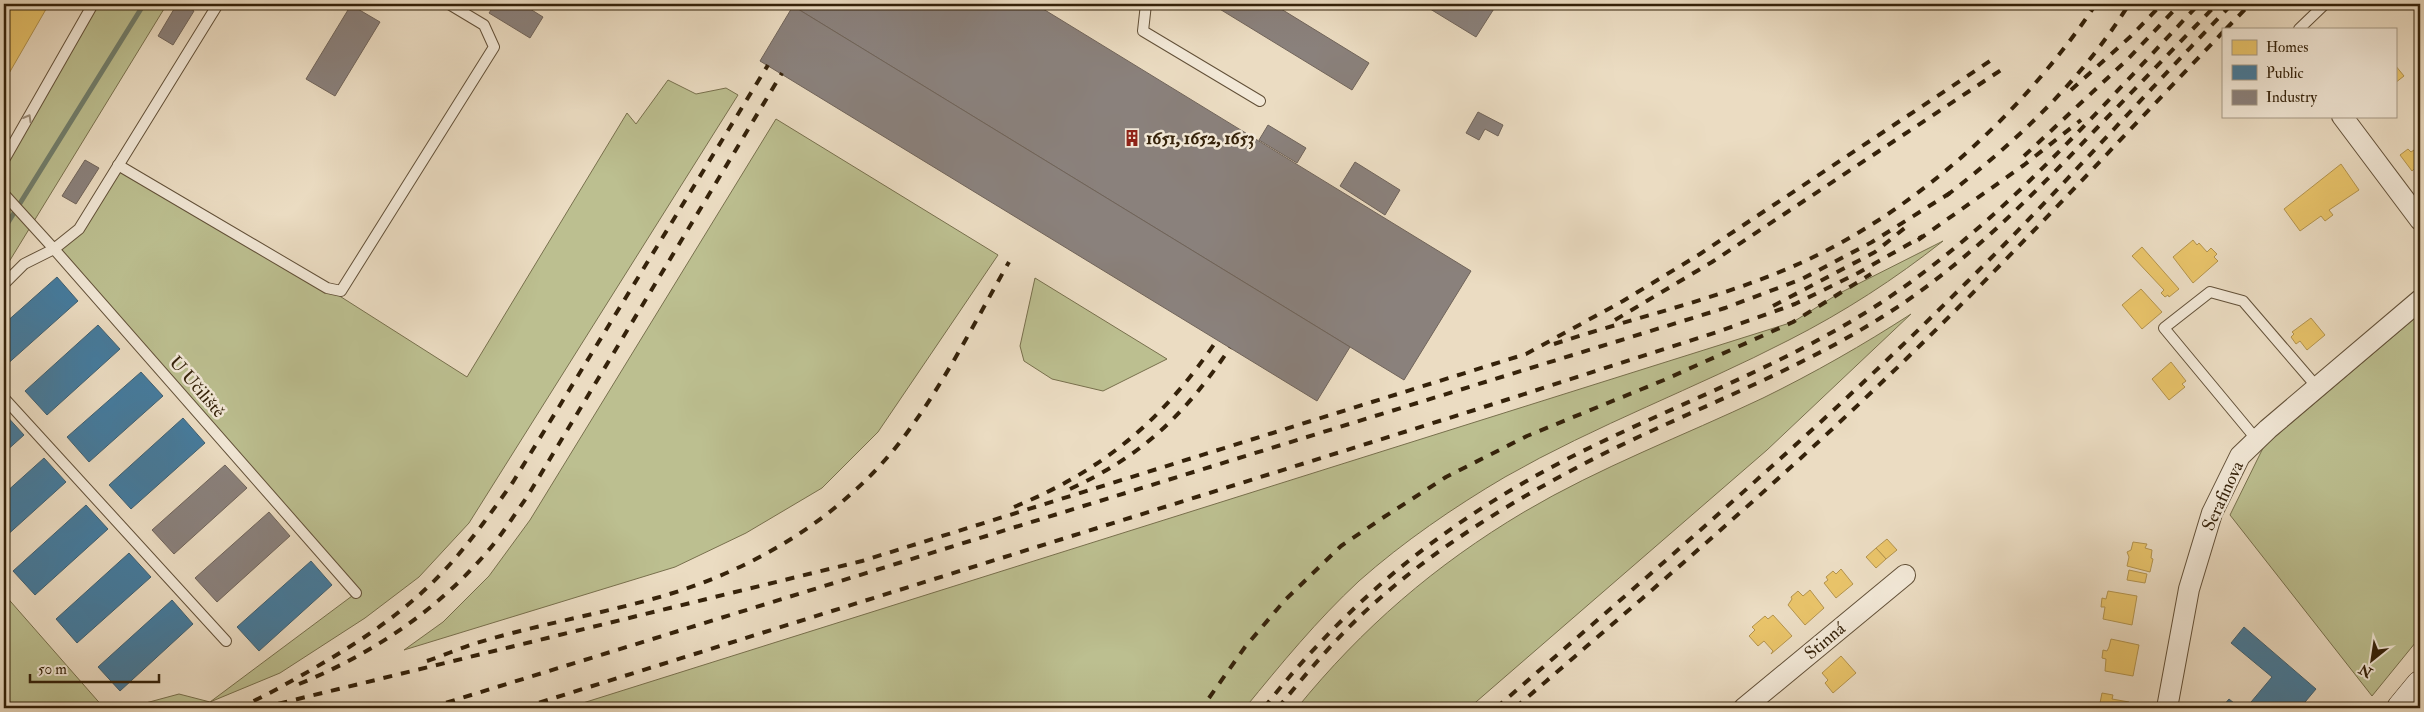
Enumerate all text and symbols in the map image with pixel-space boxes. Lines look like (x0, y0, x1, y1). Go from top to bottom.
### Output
legend (2222, 28, 2396, 118)
text: Homes (2266, 38, 2308, 57)
text: Public (2266, 64, 2304, 83)
text: Industry (2266, 88, 2317, 107)
one-way arrow (22, 114, 32, 123)
place label: 1651, 1652, 1653 (1146, 127, 1255, 150)
building icon: 1651, 1652, 1653 (1122, 128, 1142, 148)
street label: U Učiliště (164, 351, 230, 423)
street label: Serafinova (2197, 457, 2249, 535)
street label: Stinná (1800, 617, 1851, 665)
north arrow (2346, 634, 2396, 684)
scale bar (30, 652, 159, 684)
text: 50 m (38, 660, 67, 679)
text: N (2356, 660, 2376, 682)

